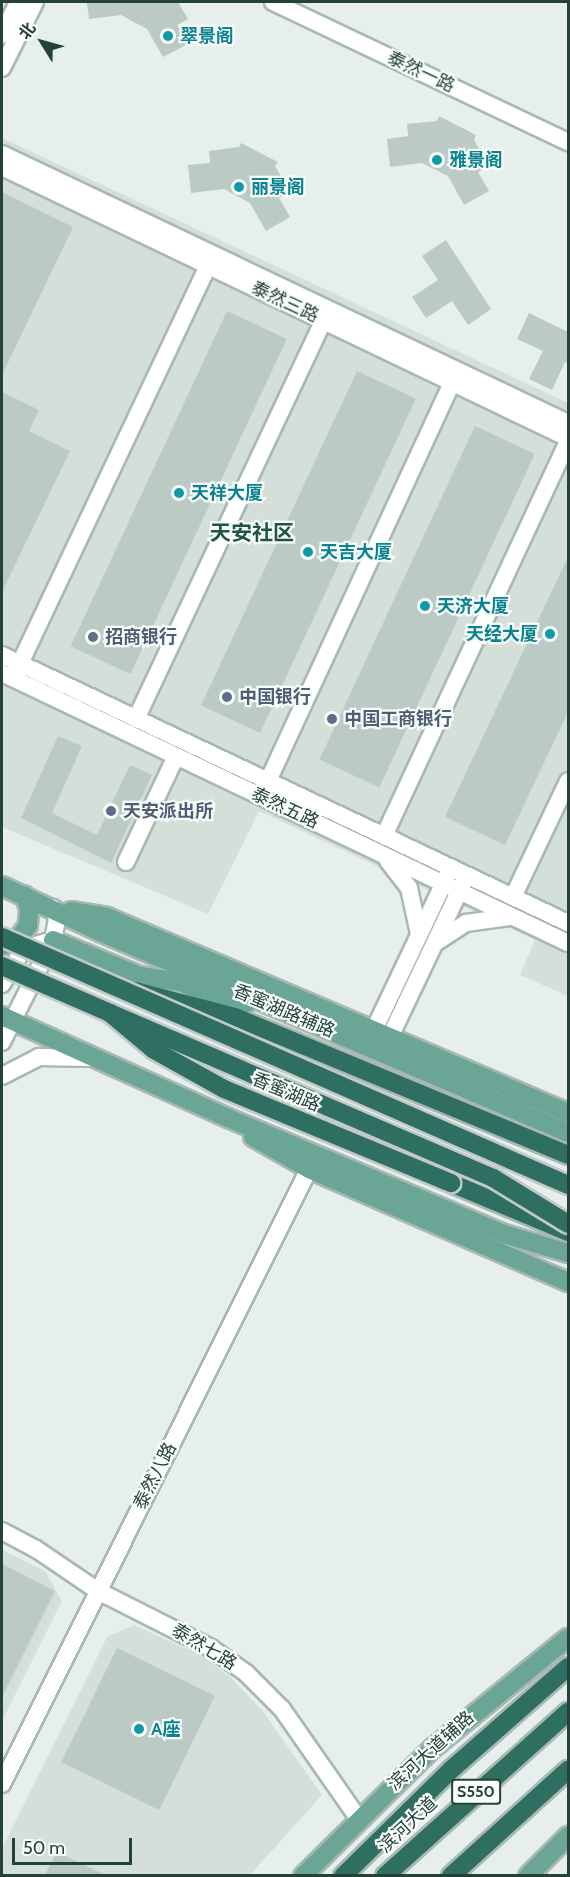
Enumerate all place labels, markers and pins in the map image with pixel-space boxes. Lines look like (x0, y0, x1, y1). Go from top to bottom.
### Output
place label: 翠景阁 (180, 25, 234, 47)
marker: 翠景阁 (161, 29, 175, 43)
place label: 雅景阁 (449, 149, 503, 171)
marker: 雅景阁 (430, 153, 444, 167)
place label: 丽景阁 (251, 176, 305, 198)
marker: 丽景阁 (232, 180, 246, 194)
place label: 天祥大厦 (191, 482, 263, 504)
marker: 天祥大厦 (172, 486, 186, 500)
place label: 天吉大厦 (320, 541, 392, 563)
marker: 天吉大厦 (301, 545, 315, 559)
place label: 天济大厦 (437, 595, 509, 617)
marker: 天济大厦 (418, 599, 432, 613)
place label: 天经大厦 (466, 623, 538, 645)
place label: 招商银行 (105, 626, 177, 648)
marker: 天经大厦 (543, 627, 557, 641)
marker: 招商银行 (86, 630, 100, 644)
place label: 中国银行 (239, 686, 311, 708)
marker: 中国银行 (220, 690, 234, 704)
place label: 中国工商银行 (344, 708, 452, 730)
marker: 中国工商银行 (325, 712, 339, 726)
place label: 天安派出所 (123, 800, 213, 822)
marker: 天安派出所 (104, 804, 118, 818)
place label: A座 (151, 1718, 180, 1740)
marker: A座 (132, 1722, 146, 1736)

